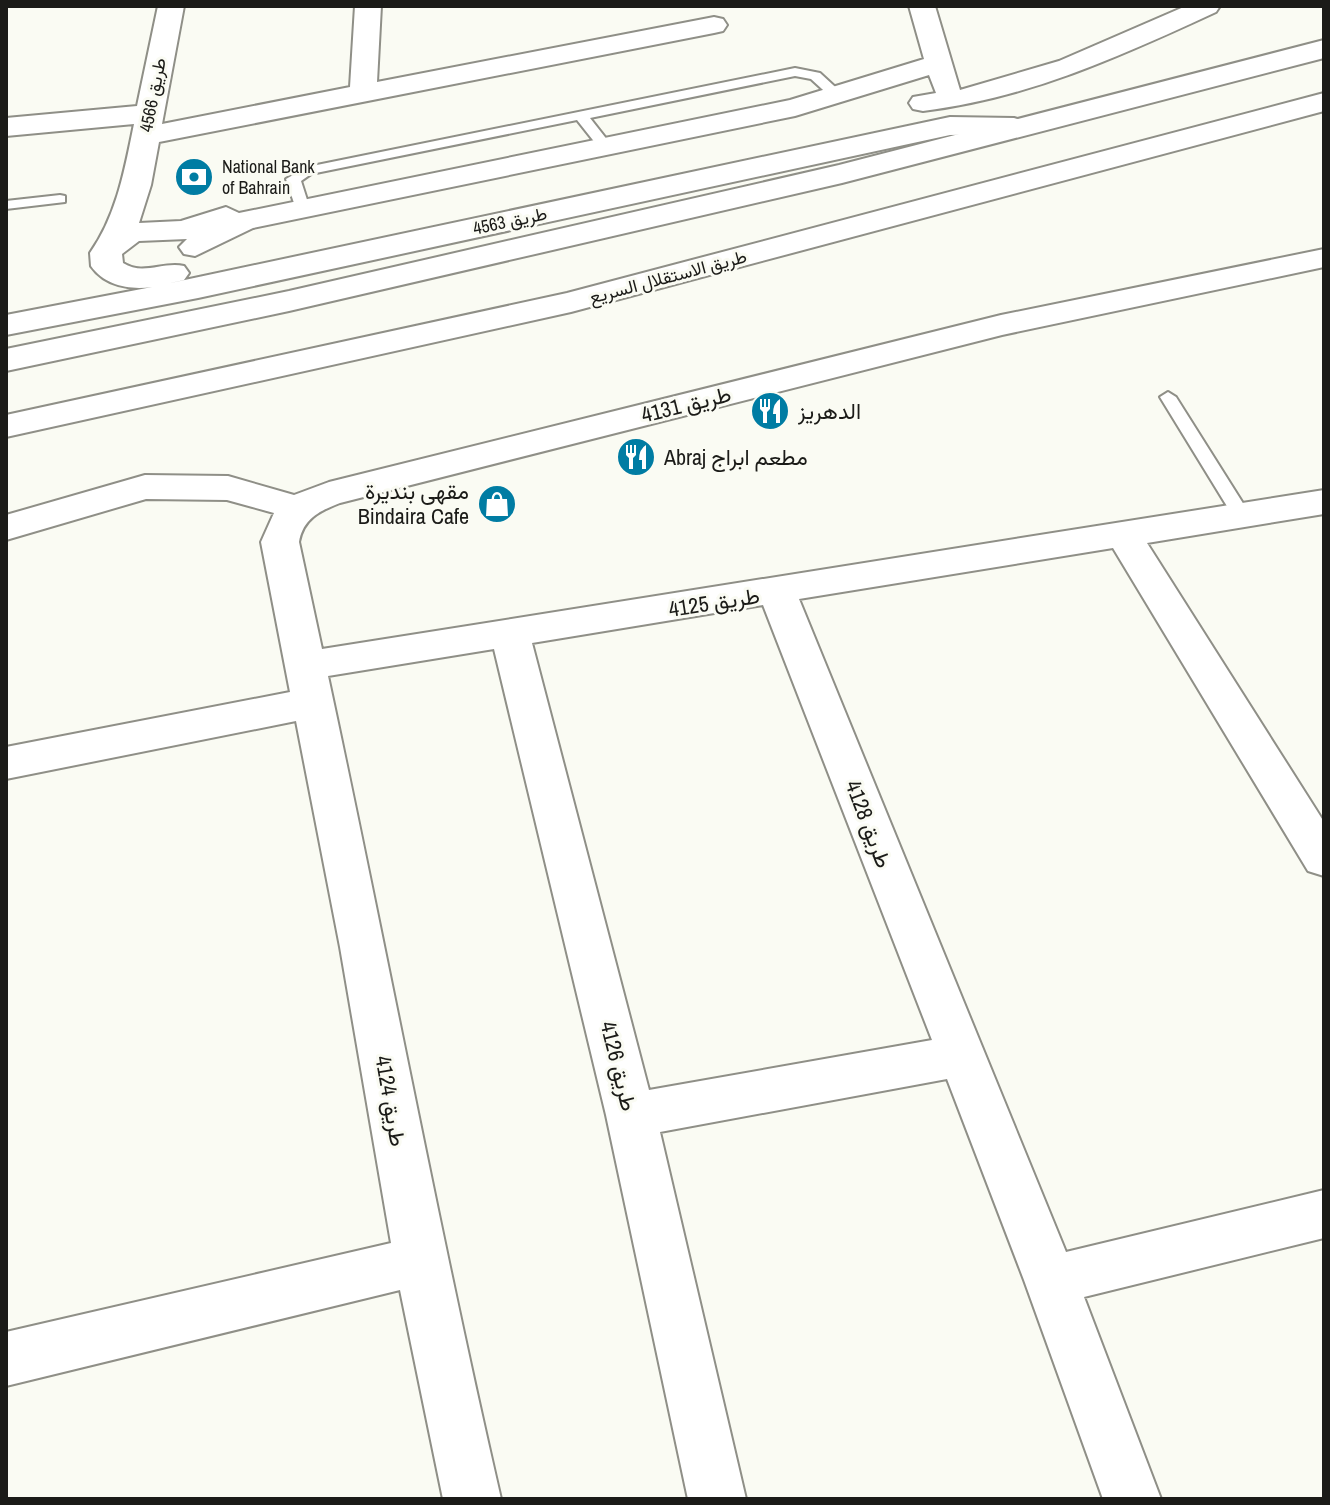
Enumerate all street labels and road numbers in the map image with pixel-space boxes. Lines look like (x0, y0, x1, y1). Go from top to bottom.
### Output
street label: طريق 4566 (133, 56, 172, 134)
street label: طريق 4563 (471, 200, 549, 241)
street label: طريق الاستقلال السريع (586, 243, 749, 310)
street label: طريق 4131 (638, 378, 734, 430)
street label: طريق 4125 (666, 580, 762, 624)
street label: طريق 4128 (839, 776, 899, 872)
street label: طريق 4126 (593, 1018, 645, 1114)
street label: طريق 4124 (368, 1053, 414, 1149)

